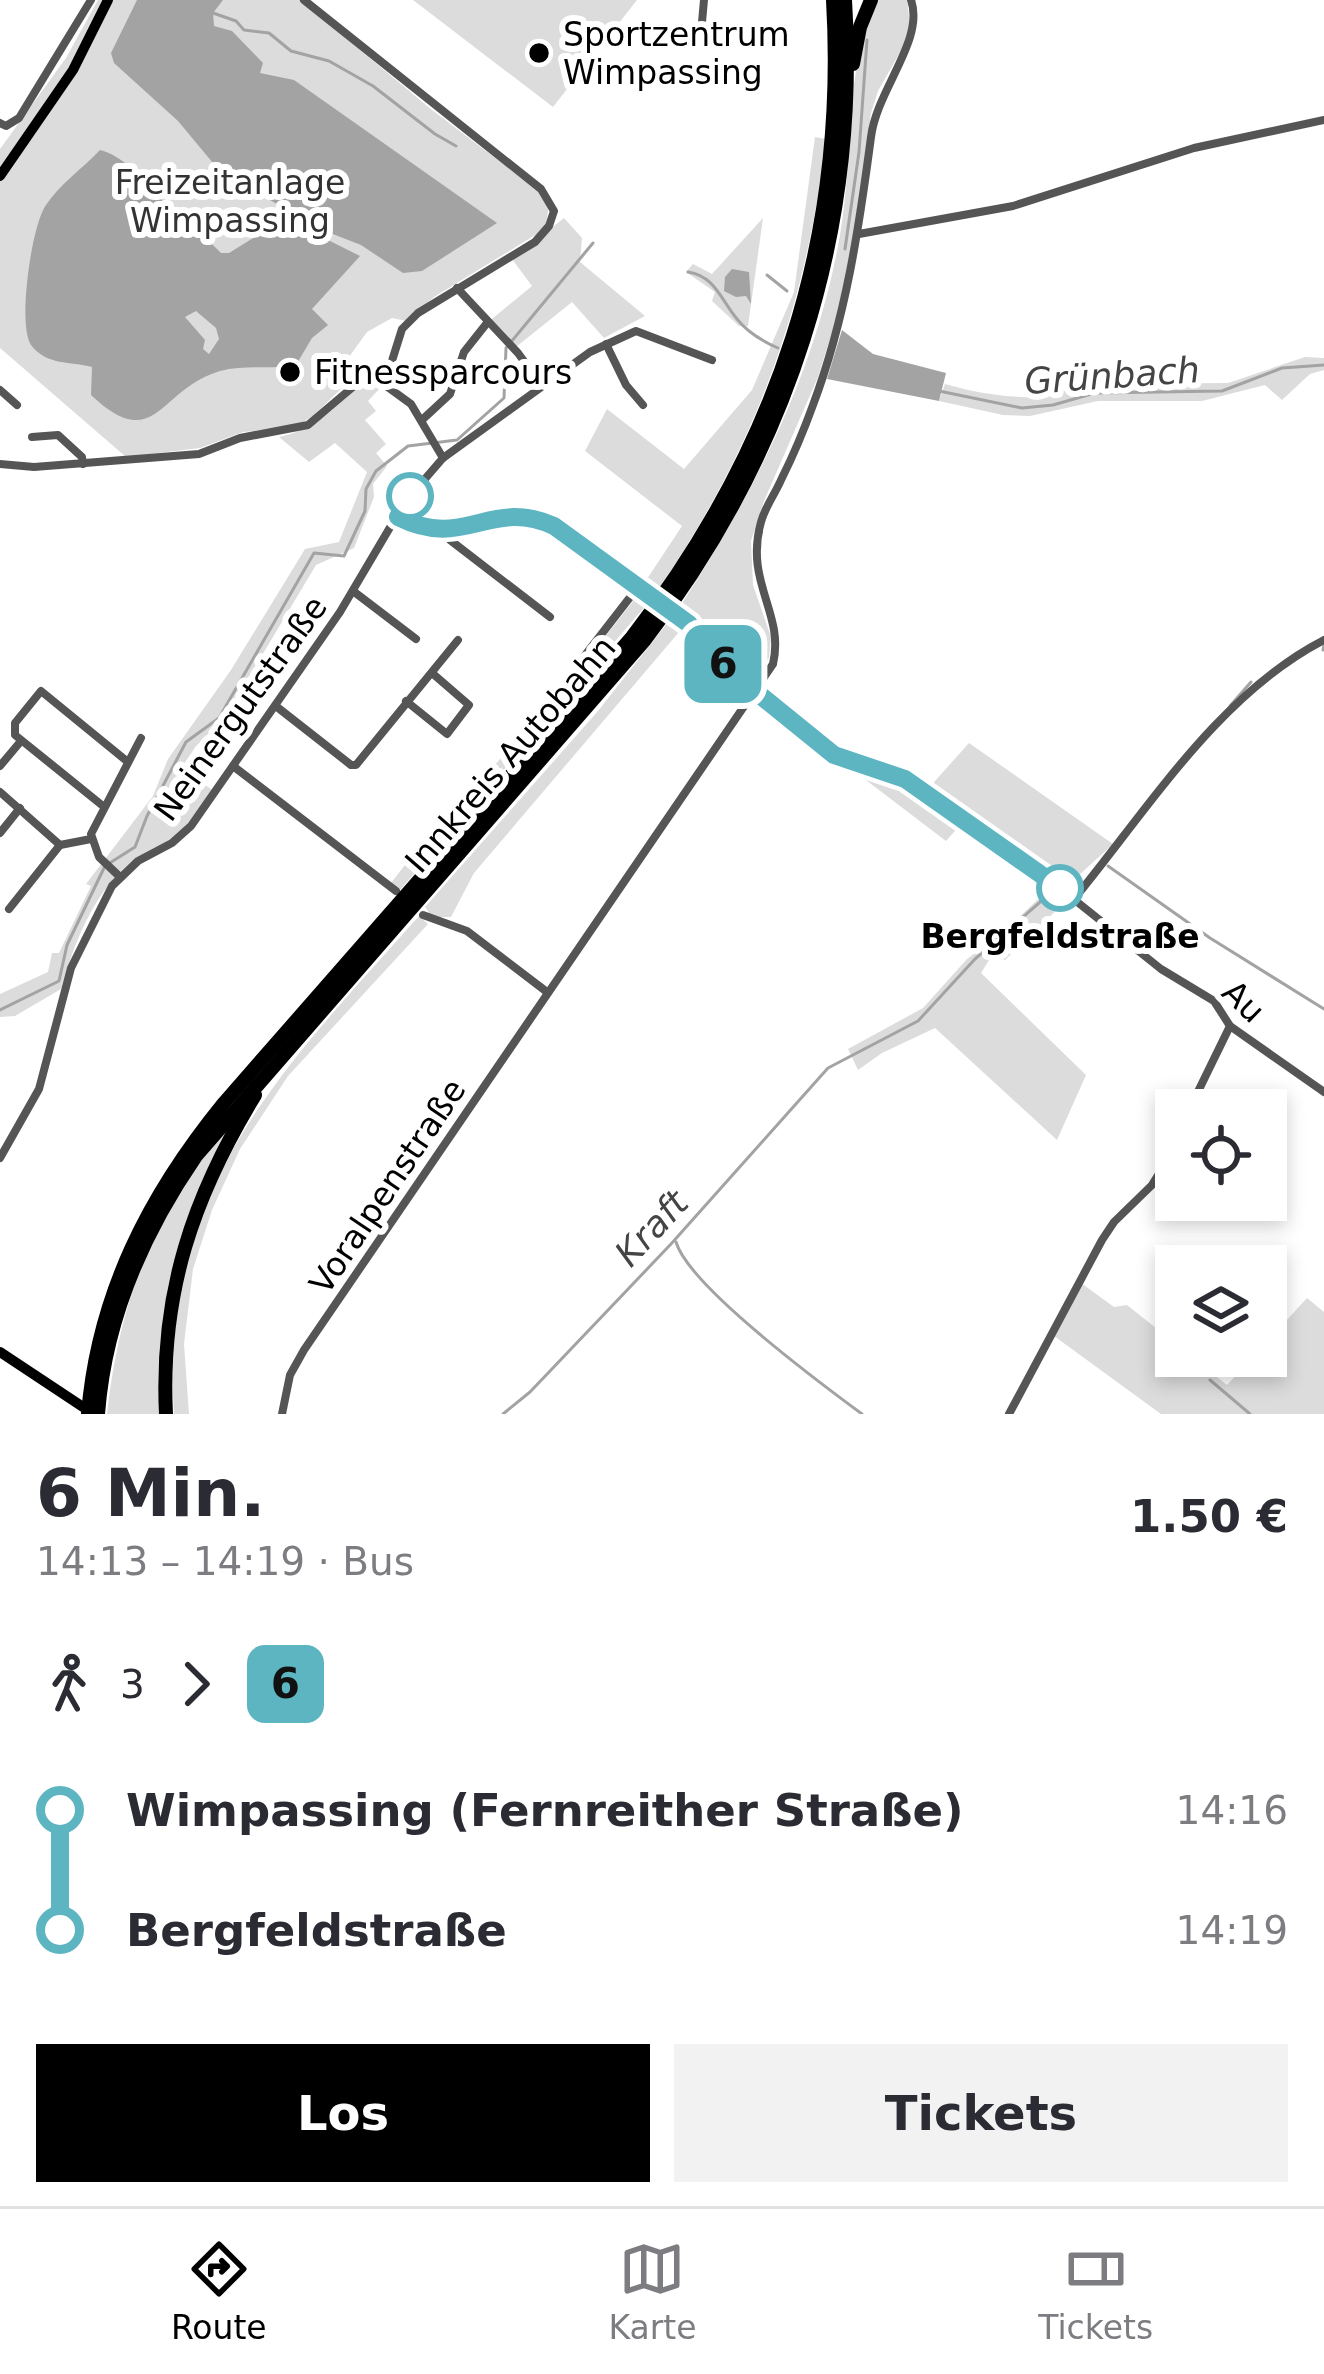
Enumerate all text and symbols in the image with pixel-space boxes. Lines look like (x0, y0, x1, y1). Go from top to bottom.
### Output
place label: Sportzentrum Wimpassing (563, 15, 790, 92)
marker: Sportzentrum Wimpassing (526, 40, 552, 66)
park label: Freizeitanlage Wimpassing (115, 163, 345, 240)
water label: Grünbach (1023, 349, 1201, 402)
place label: Fitnessparcours (314, 353, 572, 392)
marker: Fitnessparcours (277, 359, 303, 385)
unlabelled marker (388, 474, 432, 518)
street label: Neinergutstraße (146, 588, 335, 828)
line badge: 6 (684, 625, 762, 703)
street label: Innkreis Autobahn (397, 628, 624, 880)
text: 6 (708, 639, 738, 688)
marker: Bergfeldstraße (1038, 866, 1082, 910)
place label: Bergfeldstraße (920, 917, 1200, 956)
street label: Au (1214, 972, 1273, 1030)
street label: Voralpenstraße (301, 1072, 474, 1301)
map controls (1155, 1089, 1287, 1377)
button: locate (1155, 1089, 1287, 1221)
water label: Kraft (607, 1181, 697, 1274)
button: layers (1155, 1245, 1287, 1377)
text: 6 Min. (36, 1455, 265, 1532)
text: 1.50 € (1130, 1490, 1288, 1543)
text: 14:13 – 14:19 · Bus (36, 1539, 414, 1584)
icon: walk (36, 1651, 102, 1717)
icon: forward (163, 1651, 229, 1717)
text: 6 (271, 1659, 300, 1708)
text: 3 (120, 1662, 145, 1707)
text: Wimpassing (Fernreither Straße) (126, 1784, 964, 1837)
text: 14:16 (1176, 1788, 1288, 1833)
text: Bergfeldstraße (126, 1904, 507, 1957)
text: 14:19 (1176, 1908, 1288, 1953)
button: Los (36, 2044, 650, 2182)
button: Tickets (674, 2044, 1288, 2182)
tab: Route (171, 2236, 267, 2347)
tab: Karte (608, 2236, 697, 2347)
tab: Tickets (1038, 2236, 1153, 2347)

